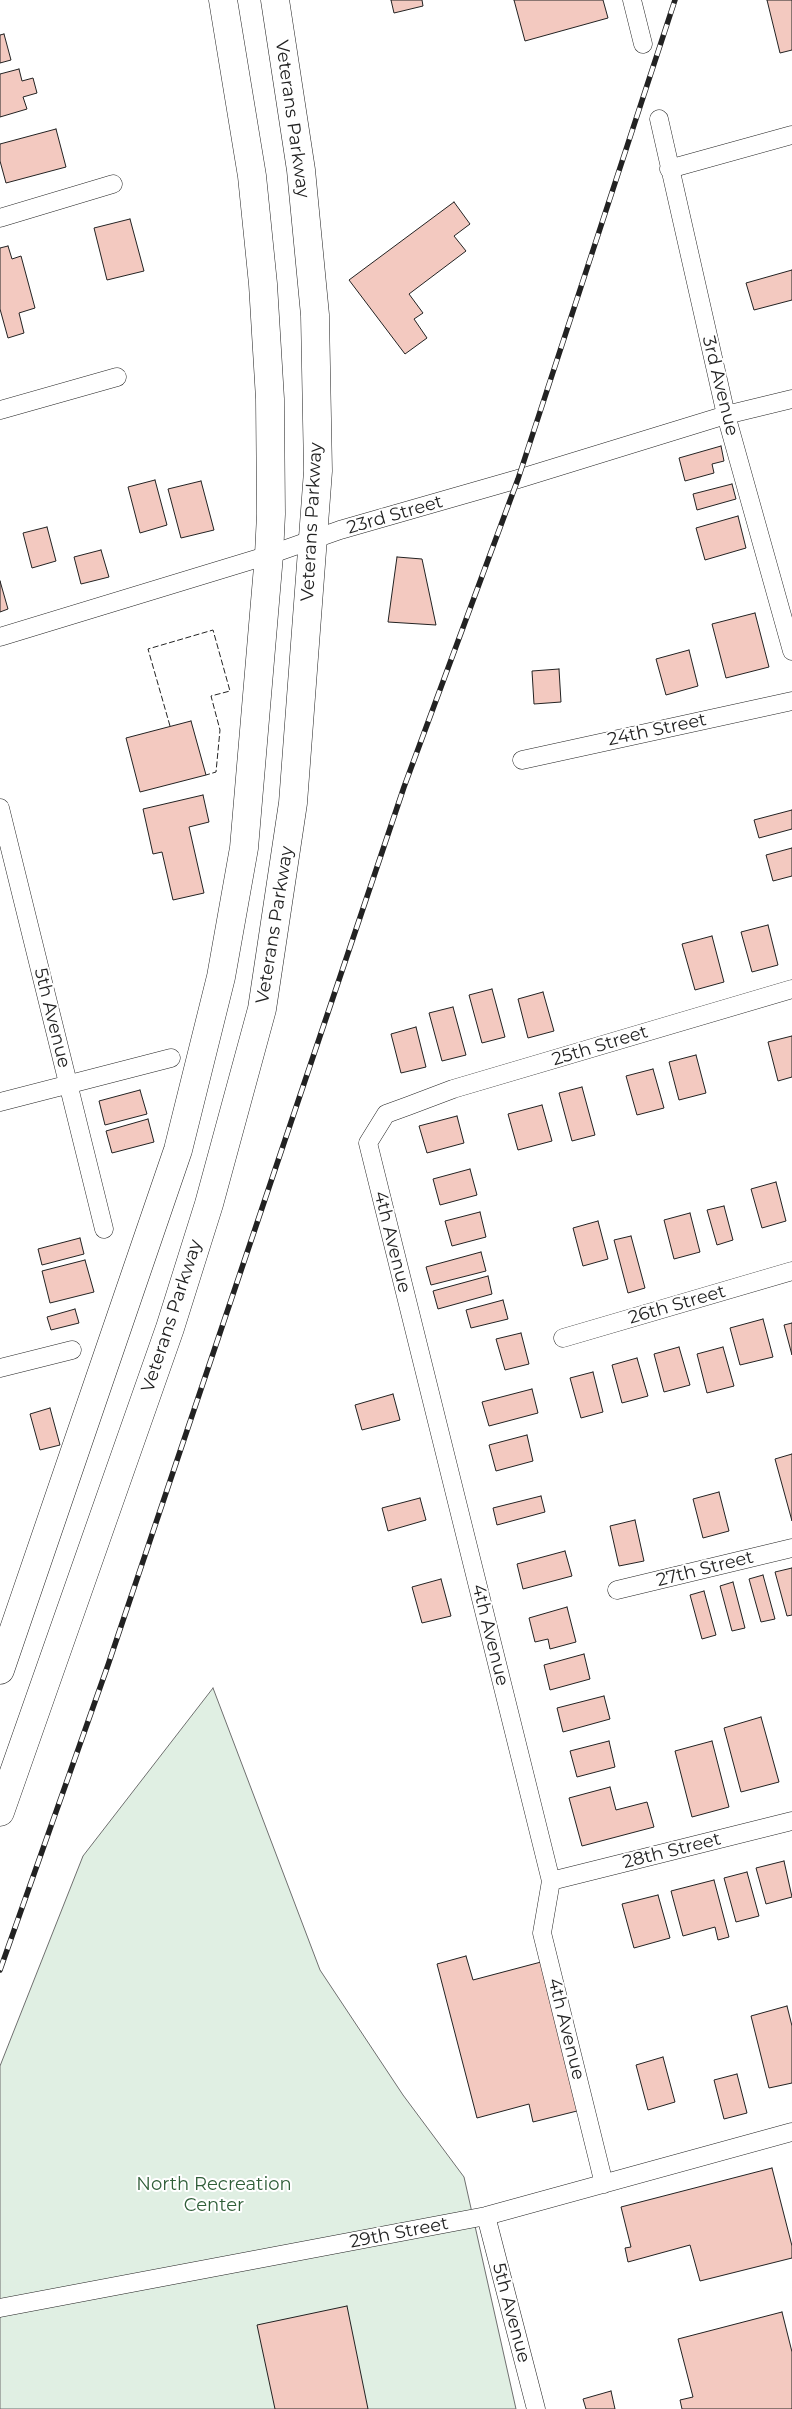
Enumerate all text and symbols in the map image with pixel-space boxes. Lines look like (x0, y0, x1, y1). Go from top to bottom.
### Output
street label: Veterans Parkway (270, 39, 314, 199)
street label: 3rd Avenue (697, 334, 743, 438)
street label: Veterans Parkway (297, 442, 327, 602)
street label: 23rd Street (345, 491, 445, 539)
street label: 24th Street (606, 709, 708, 751)
street label: Veterans Parkway (252, 845, 298, 1005)
street label: 5th Avenue (29, 966, 75, 1070)
street label: 25th Street (549, 1021, 651, 1071)
street label: 4th Avenue (369, 1189, 415, 1295)
street label: Veterans Parkway (137, 1237, 207, 1395)
street label: 26th Street (626, 1281, 728, 1329)
street label: 27th Street (654, 1547, 756, 1591)
street label: 4th Avenue (467, 1582, 513, 1688)
street label: 28th Street (621, 1828, 723, 1874)
street label: 4th Avenue (543, 1976, 589, 2082)
park label: North Recreation Center (136, 2174, 292, 2216)
street label: 29th Street (348, 2213, 450, 2253)
street label: 5th Avenue (487, 2261, 535, 2365)

